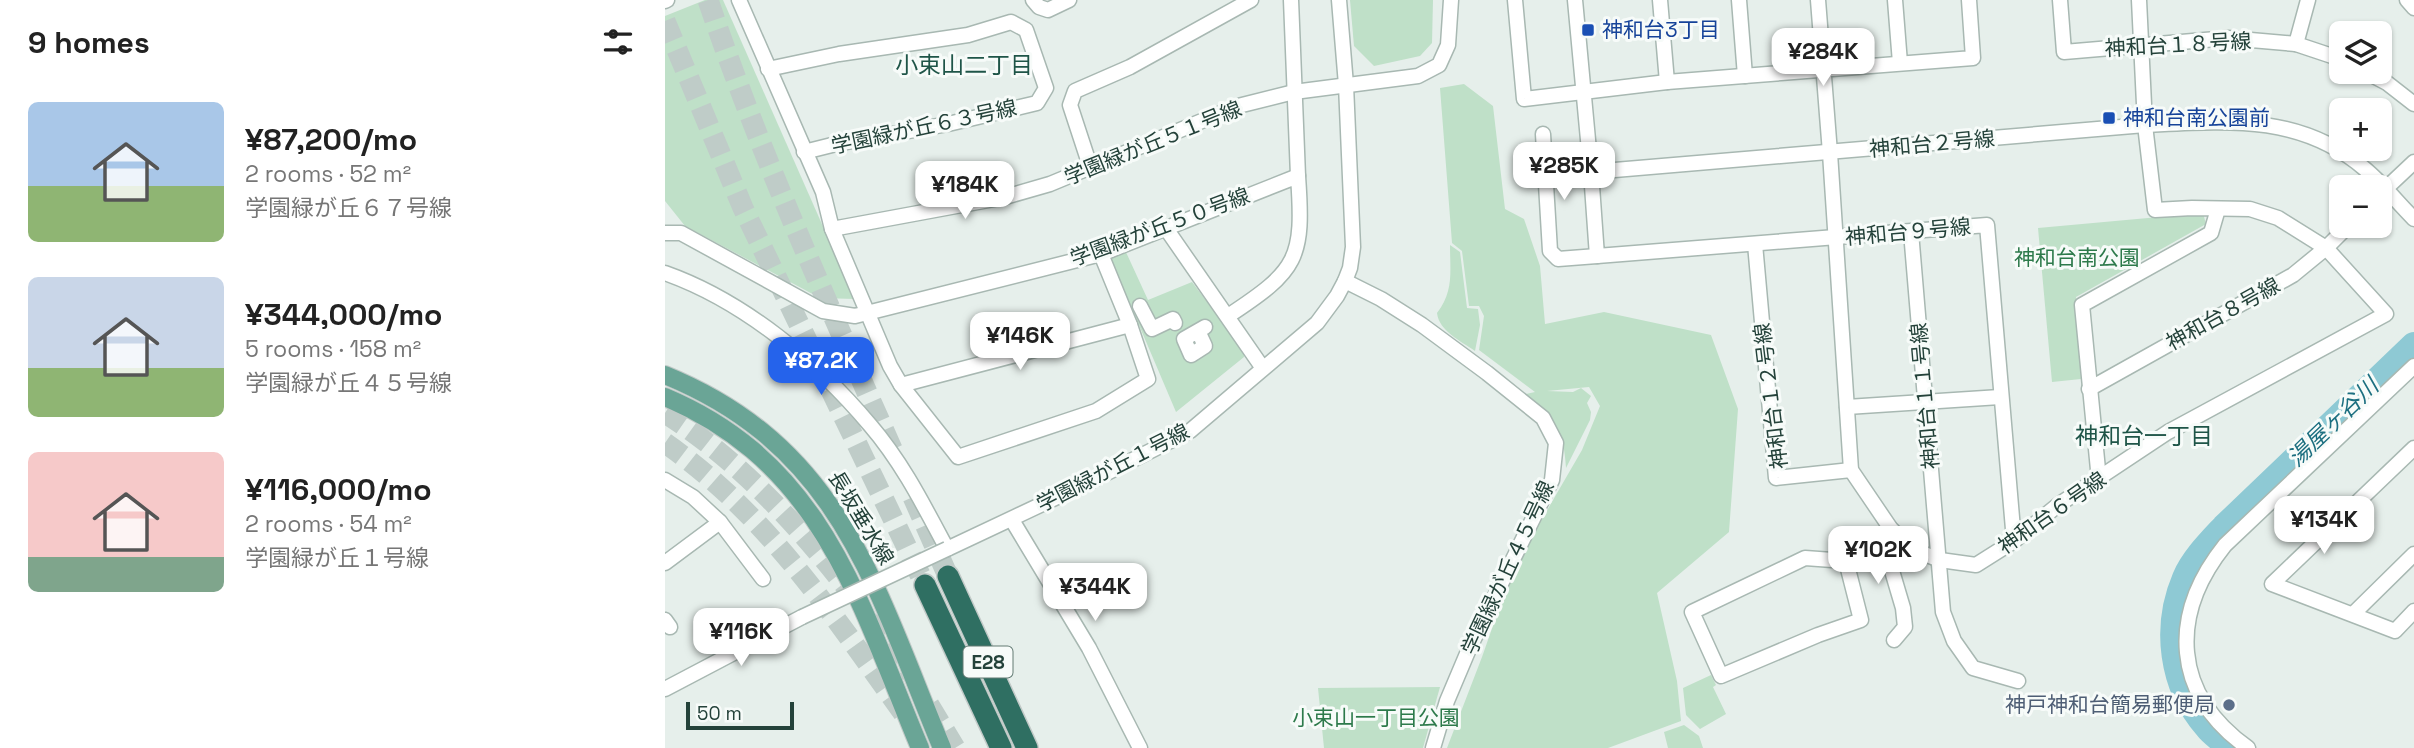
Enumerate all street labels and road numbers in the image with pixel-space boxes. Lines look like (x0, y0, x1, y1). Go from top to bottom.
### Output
street label: 神和台１８号線 (2104, 27, 2252, 62)
street label: 学園緑が丘６３号線 (829, 94, 1019, 159)
street label: 学園緑が丘５１号線 (1060, 95, 1245, 190)
street label: 神和台２号線 (1868, 125, 1996, 162)
street label: 学園緑が丘５０号線 (1066, 182, 1253, 272)
street label: 神和台９号線 (1844, 213, 1972, 250)
street label: 神和台８号線 (2161, 271, 2284, 356)
street label: 神和台１２号線 (1748, 321, 1793, 471)
street label: 神和台１１号線 (1905, 322, 1944, 470)
street label: 学園緑が丘１号線 (1032, 417, 1194, 518)
street label: 神和台６号線 (1992, 465, 2111, 560)
street label: 長坂垂水線 (823, 466, 900, 570)
street label: 学園緑が丘４５号線 (1455, 476, 1560, 659)
road number: E28 (963, 646, 1013, 678)

